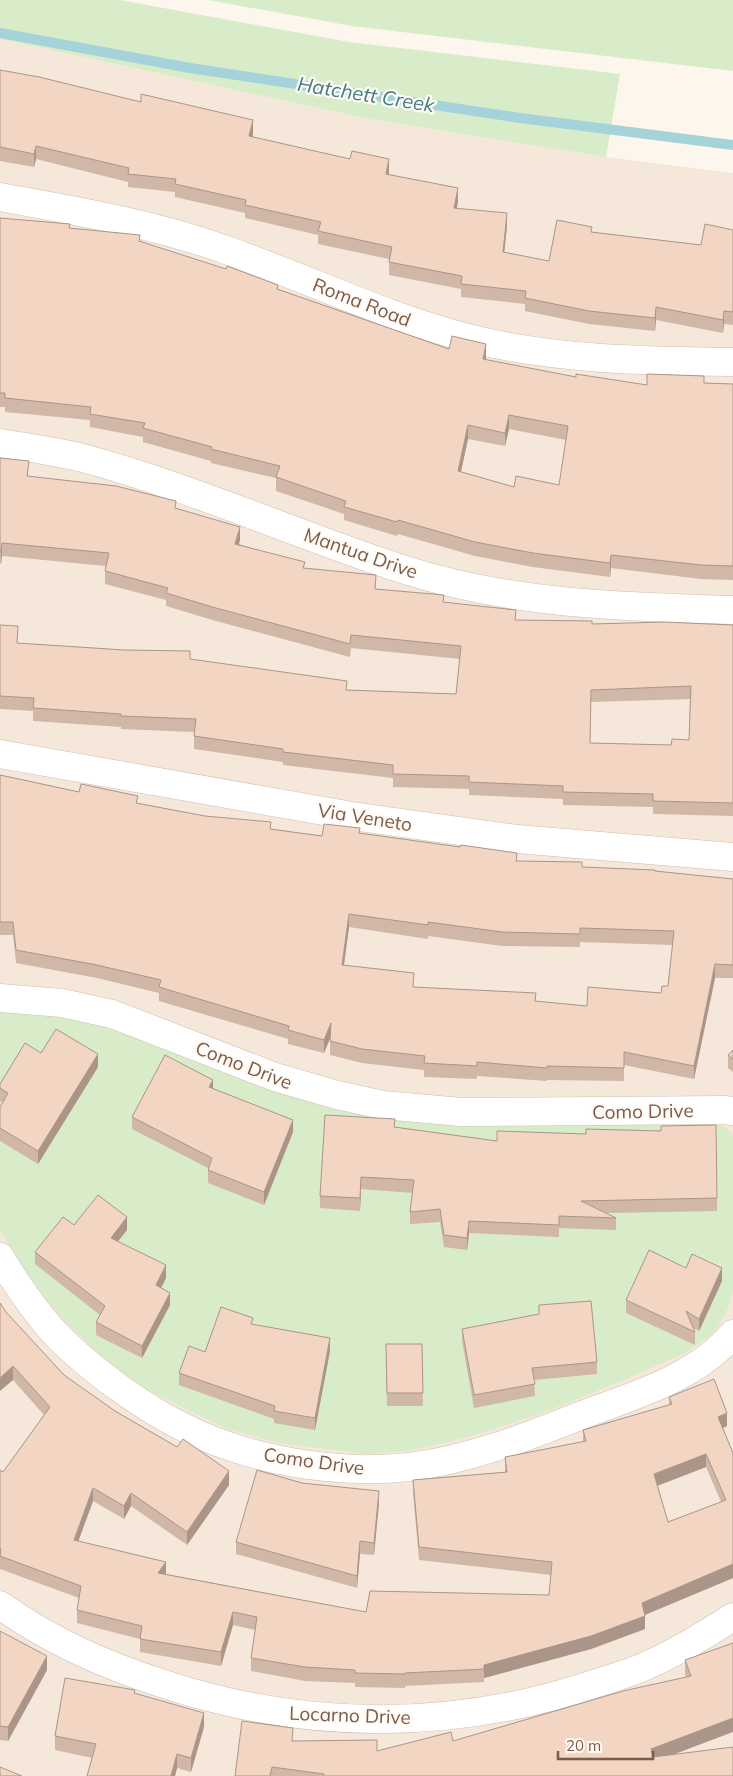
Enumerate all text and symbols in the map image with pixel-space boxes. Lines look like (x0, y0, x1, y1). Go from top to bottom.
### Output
water label: Hatchett Creek (296, 71, 437, 117)
street label: Roma Road (309, 272, 415, 332)
street label: Mantua Drive (301, 522, 421, 584)
street label: Via Veneto (316, 798, 414, 836)
street label: Como Drive (192, 1036, 296, 1094)
street label: Como Drive (592, 1098, 694, 1124)
street label: Como Drive (262, 1442, 366, 1480)
street label: Locarno Drive (289, 1701, 411, 1729)
scale bar (558, 1728, 653, 1760)
text: 20 m (566, 1736, 601, 1755)

